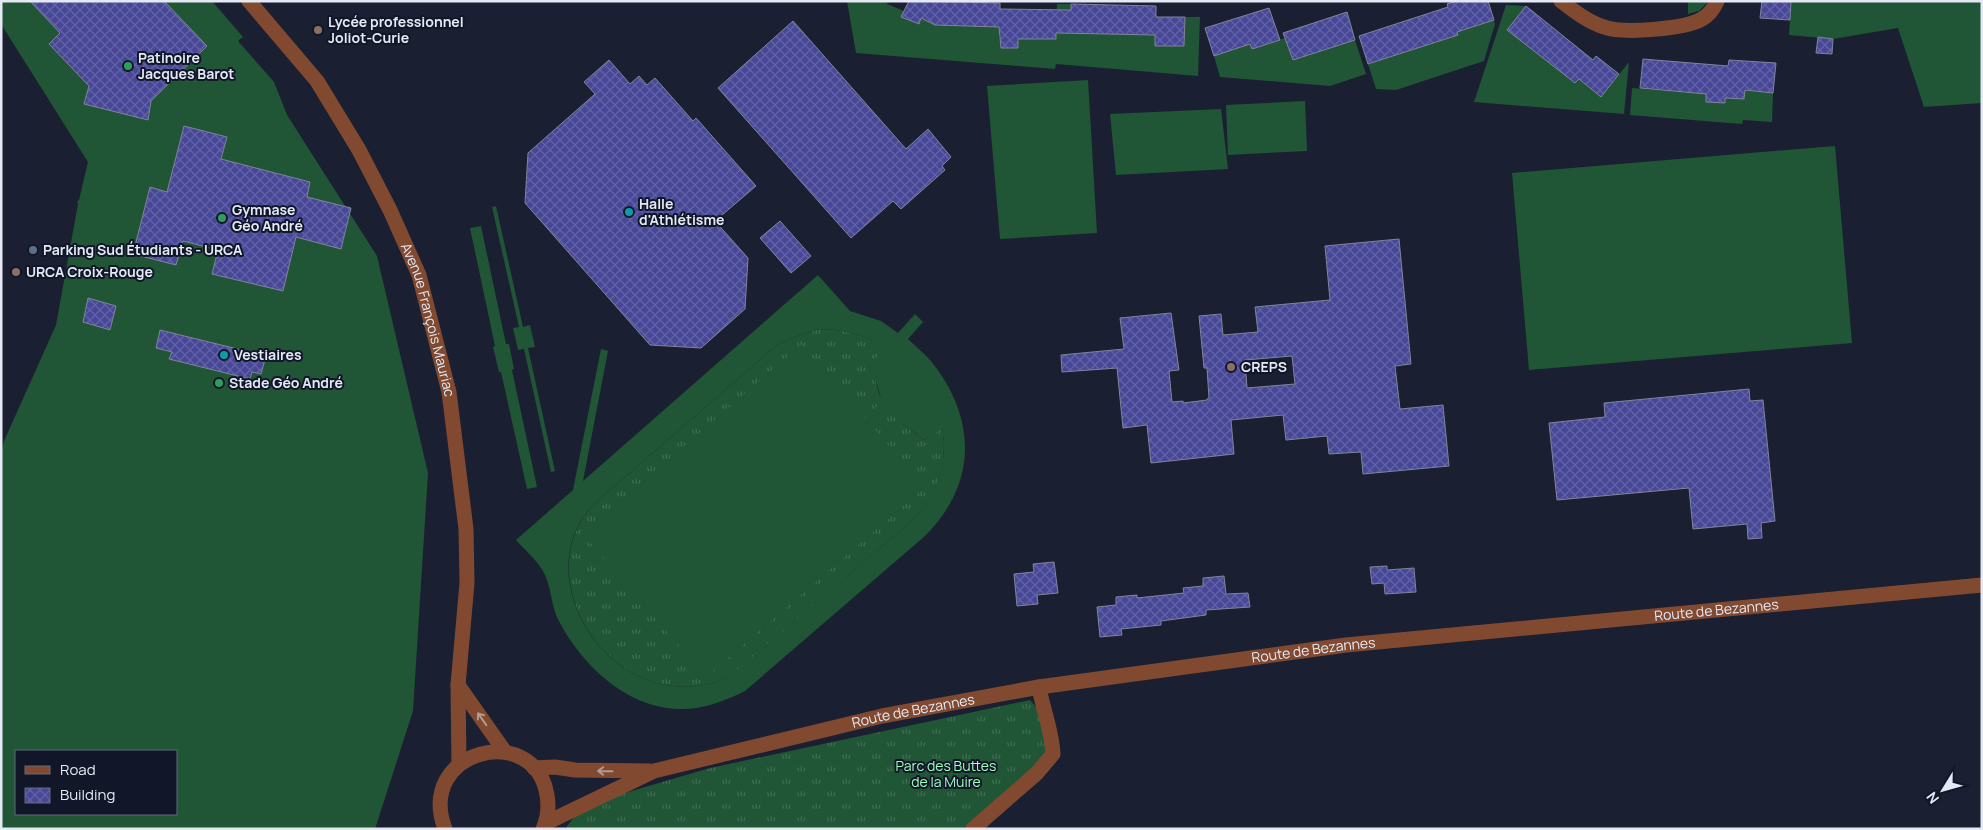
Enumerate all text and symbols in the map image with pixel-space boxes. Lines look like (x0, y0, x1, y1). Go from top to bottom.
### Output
place label: Lycée professionnel Joliot-Curie (328, 12, 464, 47)
marker: Lycée professionnel Joliot-Curie (312, 24, 324, 36)
place label: Patinoire Jacques Barot (138, 48, 234, 83)
marker: Patinoire Jacques Barot (122, 60, 134, 72)
place label: Halle d'Athlétisme (639, 194, 724, 229)
place label: Gymnase Géo André (232, 200, 303, 235)
marker: Halle d'Athlétisme (623, 206, 635, 218)
marker: Gymnase Géo André (216, 212, 228, 224)
place label: Parking Sud Étudiants - URCA (43, 240, 243, 259)
street label: Avenue François Mauriac (397, 240, 460, 398)
marker: Parking Sud Étudiants - URCA (27, 244, 39, 256)
place label: URCA Croix-Rouge (26, 262, 153, 281)
marker: URCA Croix-Rouge (10, 266, 22, 278)
place label: Vestiaires (234, 345, 302, 364)
marker: Vestiaires (218, 349, 230, 361)
place label: CREPS (1241, 357, 1287, 376)
marker: CREPS (1225, 361, 1237, 373)
place label: Stade Géo André (229, 373, 343, 392)
marker: Stade Géo André (213, 377, 225, 389)
street label: Route de Bezannes (1653, 594, 1779, 625)
street label: Route de Bezannes (1250, 632, 1376, 667)
street label: Route de Bezannes (850, 689, 976, 732)
one-way arrow (477, 712, 487, 726)
legend (15, 750, 178, 815)
park label: Parc des Buttes de la Muire (896, 756, 996, 791)
text: Road (60, 759, 96, 780)
north arrow (1918, 765, 1968, 815)
one-way arrow (598, 766, 614, 775)
text: Building (60, 784, 115, 805)
text: N (1922, 788, 1943, 808)

